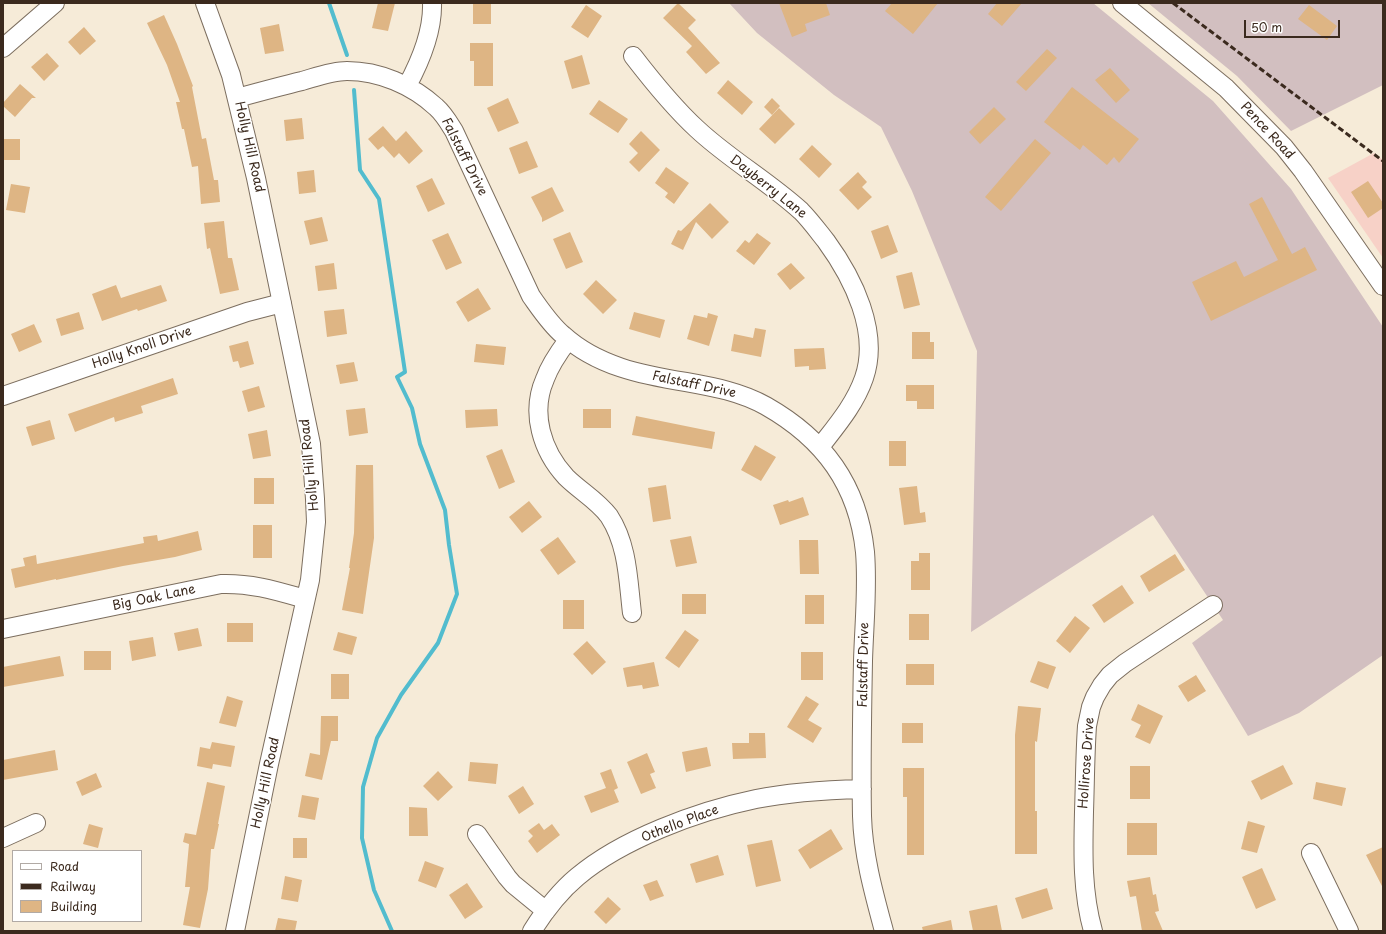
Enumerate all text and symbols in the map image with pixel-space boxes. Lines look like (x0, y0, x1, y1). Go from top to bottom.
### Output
scale bar (1246, 12, 1342, 38)
text: 50 m (1251, 18, 1282, 36)
street label: Pence Road (1237, 99, 1297, 163)
street label: Holly Hill Road (231, 100, 267, 194)
street label: Falstaff Drive (438, 115, 490, 199)
street label: Dayberry Lane (726, 152, 810, 222)
street label: Holly Knoll Drive (90, 324, 194, 372)
street label: Falstaff Drive (651, 368, 737, 402)
street label: Holly Hill Road (297, 418, 323, 512)
street label: Big Oak Lane (111, 582, 197, 614)
street label: Falstaff Drive (855, 622, 873, 708)
street label: Hollirose Drive (1076, 717, 1098, 809)
street label: Holly Hill Road (249, 736, 283, 830)
street label: Othello Place (639, 802, 721, 846)
legend (12, 850, 142, 922)
text: Road (50, 857, 79, 875)
text: Railway (50, 877, 96, 895)
text: Building (50, 897, 97, 915)

